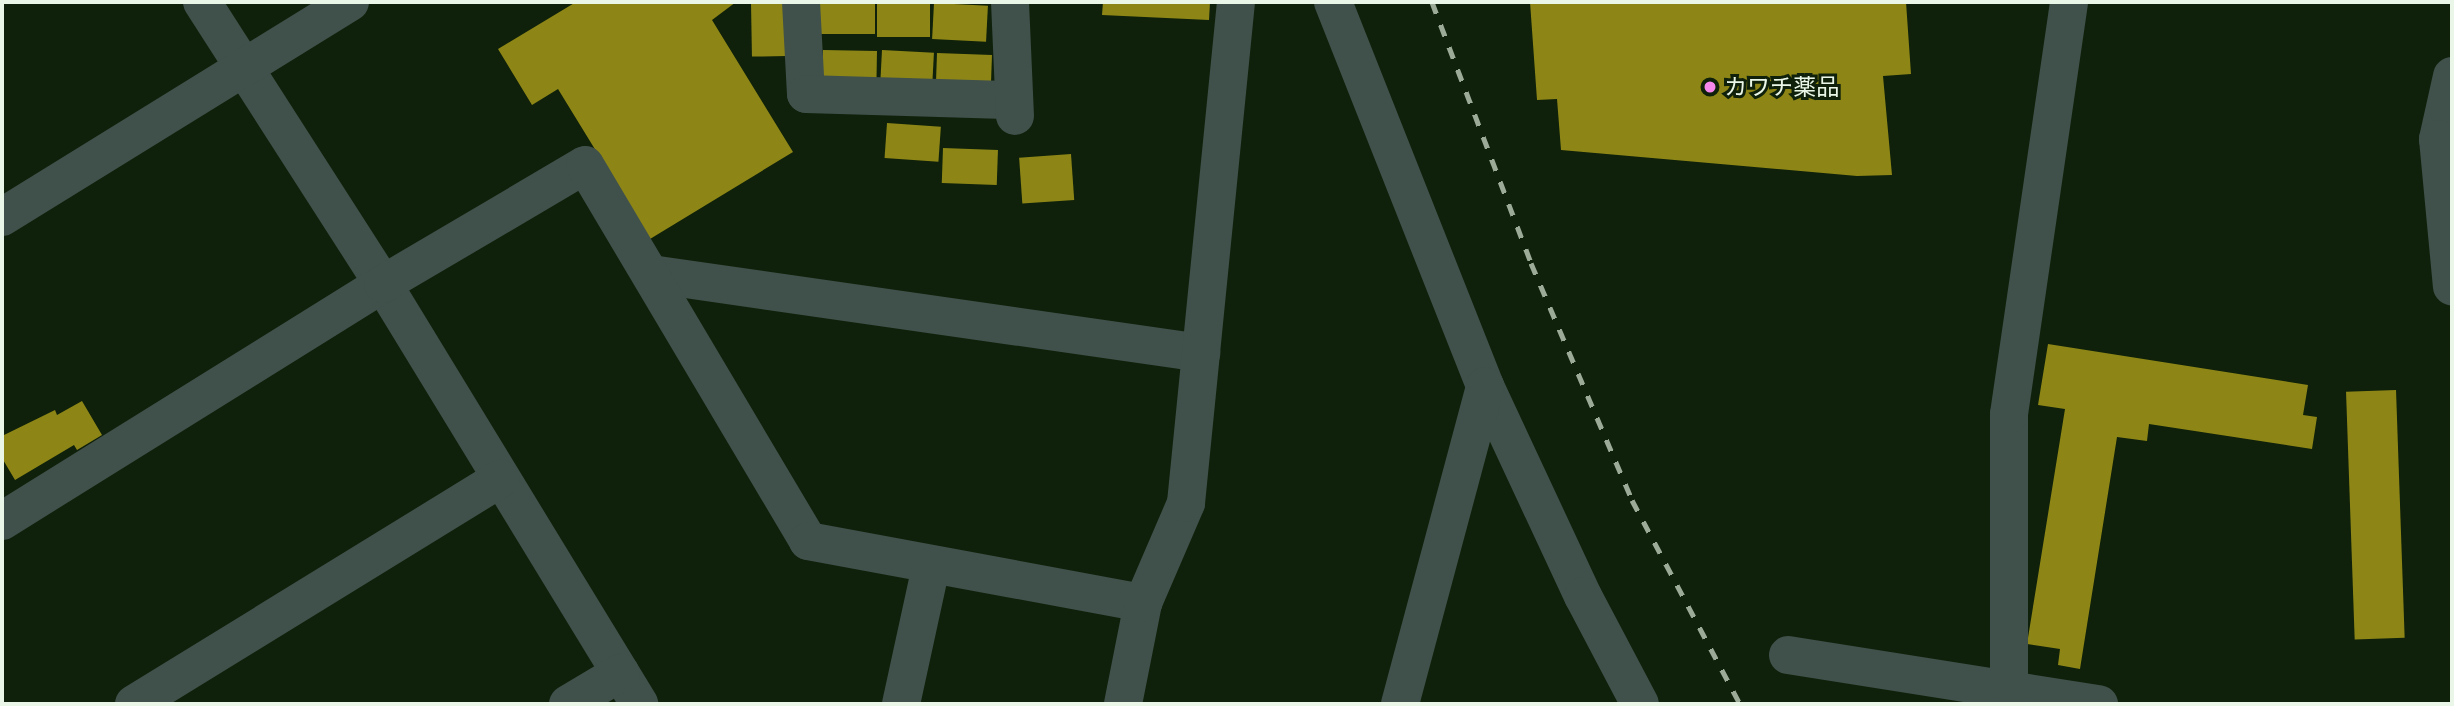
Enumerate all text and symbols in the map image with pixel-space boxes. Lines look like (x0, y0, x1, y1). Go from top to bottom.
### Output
place label: カワチ薬品 (1724, 73, 1839, 101)
marker: カワチ薬品 (1702, 79, 1718, 95)

